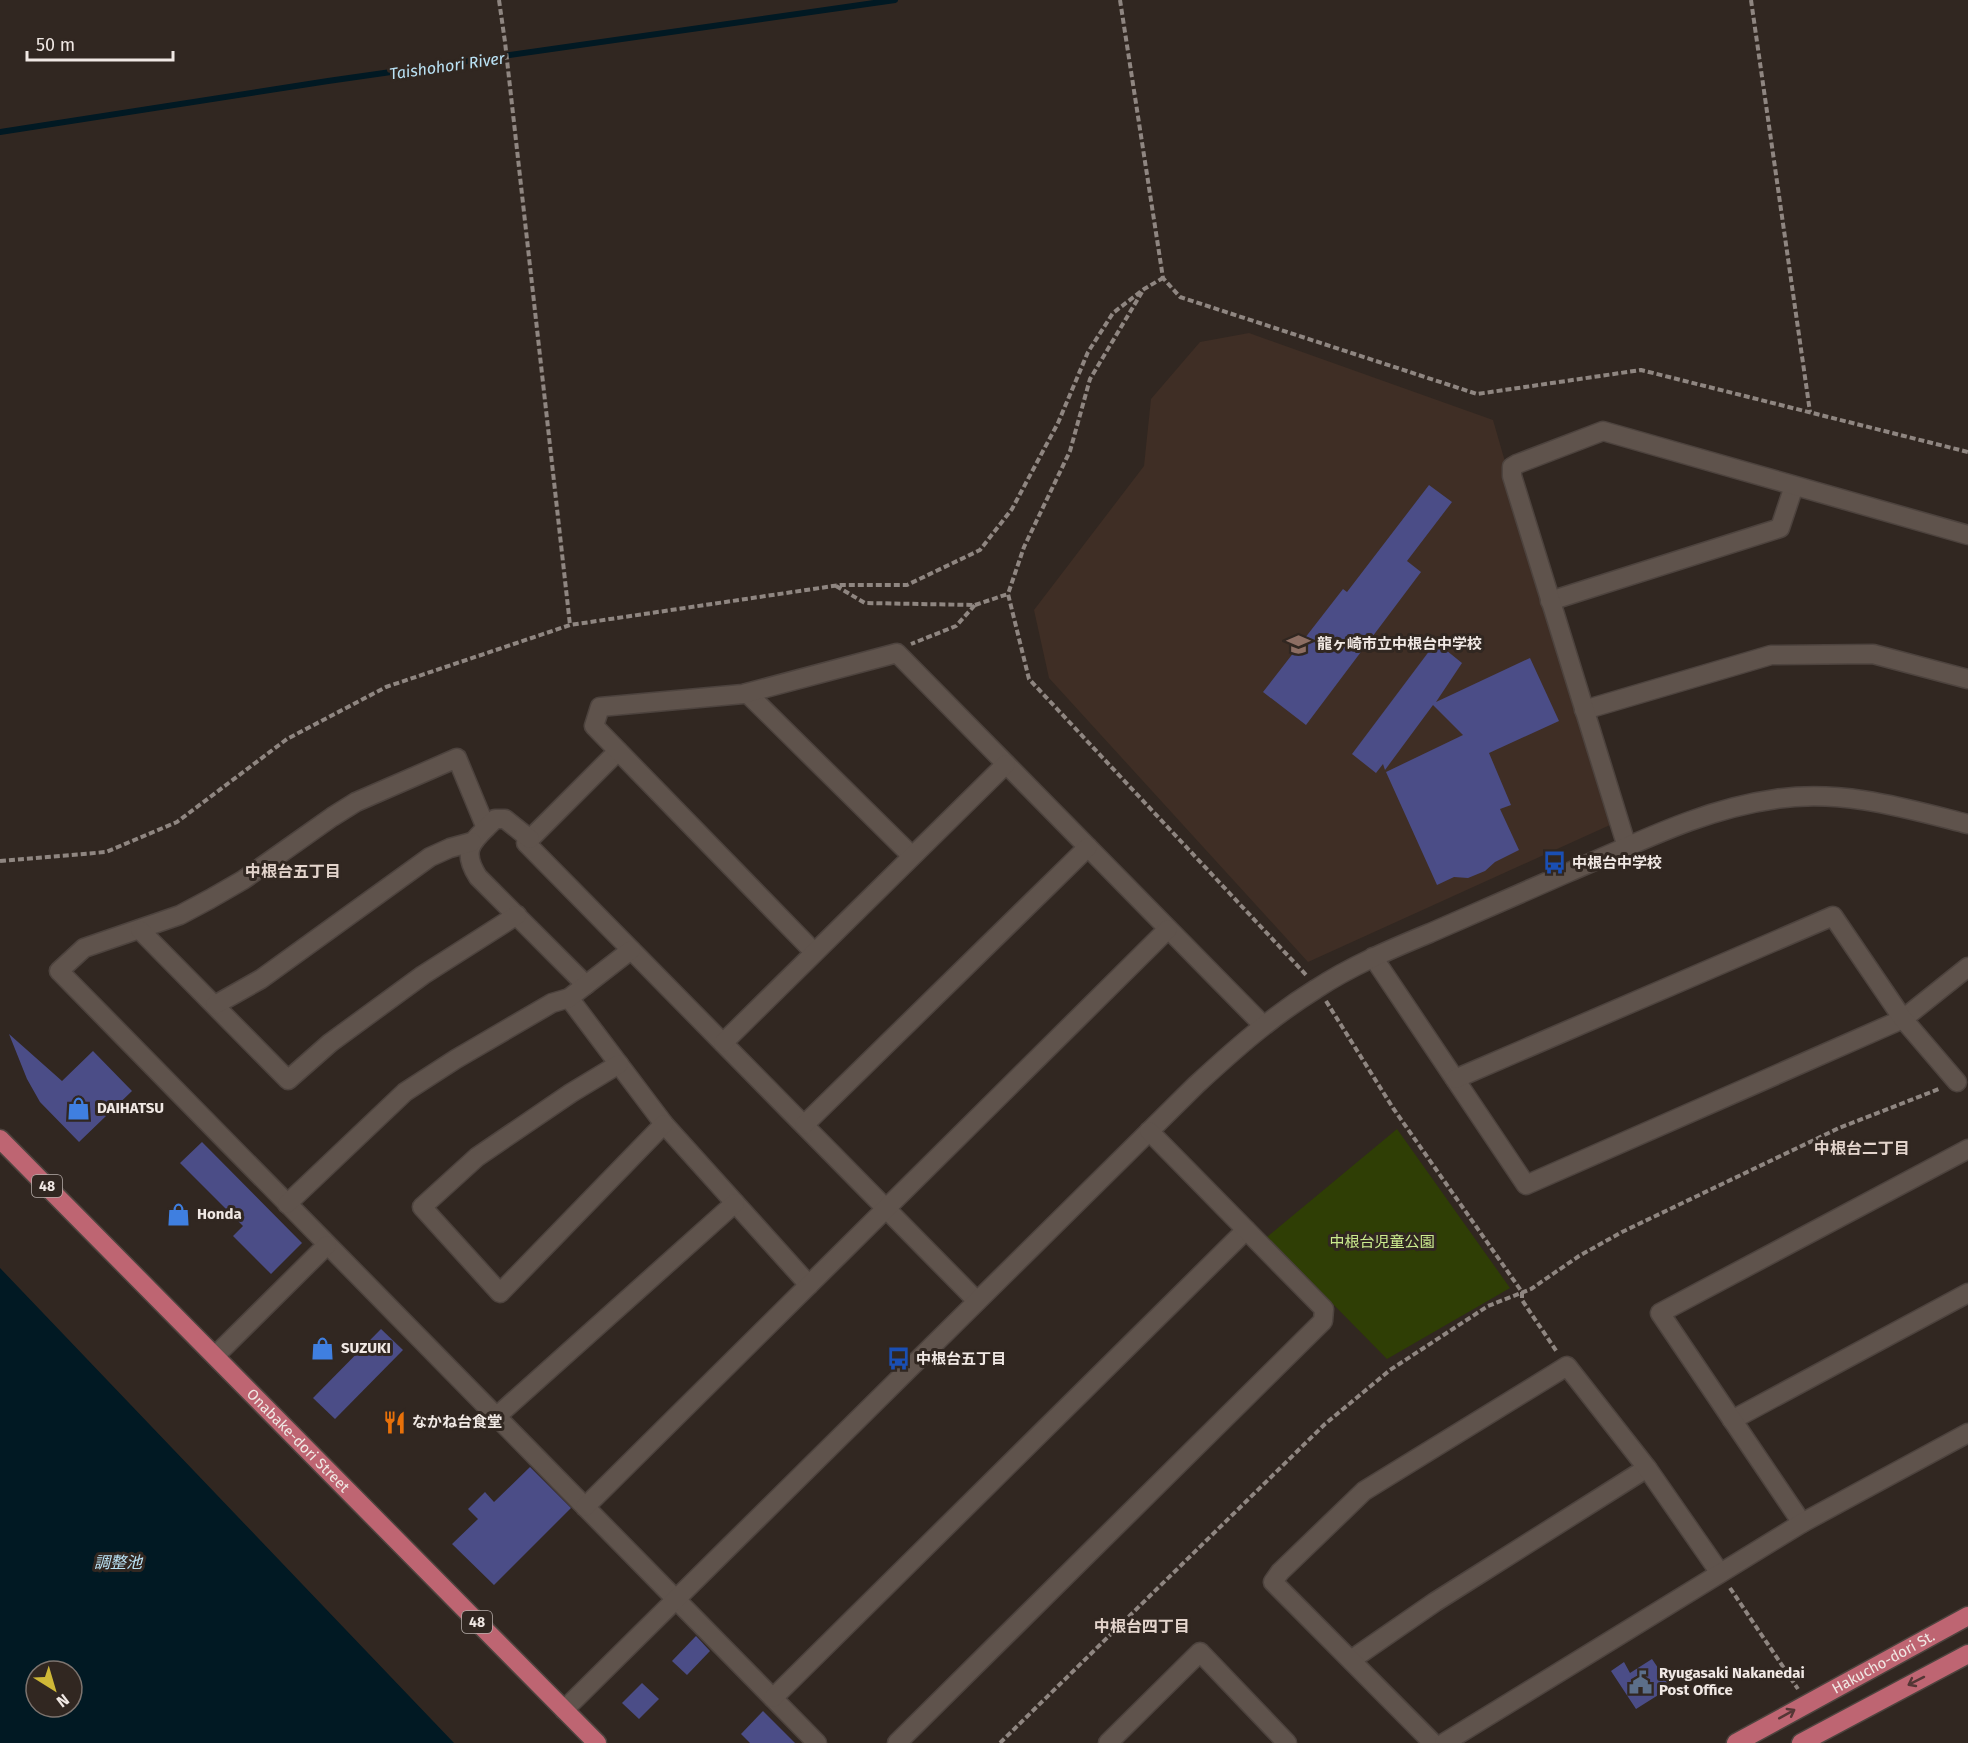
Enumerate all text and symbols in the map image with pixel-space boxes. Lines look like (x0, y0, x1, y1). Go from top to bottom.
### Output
scale bar (27, 24, 172, 62)
text: 50 m (36, 34, 75, 56)
water label: Taishohori River (388, 48, 507, 83)
school or university icon: 龍ヶ崎市立中根台中学校 (1286, 631, 1312, 657)
place label: 龍ヶ崎市立中根台中学校 (1317, 635, 1482, 653)
bus stop icon: 中根台中学校 (1541, 850, 1567, 876)
place label: 中根台中学校 (1572, 854, 1662, 872)
district label: 中根台五丁目 (245, 862, 341, 881)
shop icon: DAIHATSU (66, 1095, 92, 1121)
place label: DAIHATSU (97, 1099, 164, 1117)
district label: 中根台二丁目 (1814, 1139, 1910, 1158)
road number: 48 (32, 1175, 62, 1197)
shop icon: Honda (166, 1201, 192, 1227)
place label: Honda (197, 1205, 242, 1223)
park label: 中根台児童公園 (1329, 1233, 1435, 1251)
shop icon: SUZUKI (310, 1335, 336, 1361)
place label: SUZUKI (341, 1339, 391, 1357)
bus stop icon: 中根台五丁目 (885, 1346, 911, 1372)
place label: 中根台五丁目 (916, 1350, 1006, 1368)
street label: Onabake-dori Street (243, 1385, 354, 1497)
restaurant icon: なかね台食堂 (381, 1409, 407, 1435)
place label: なかね台食堂 (412, 1413, 502, 1431)
water label: 調整池 (94, 1553, 144, 1572)
road number: 48 (462, 1611, 492, 1633)
district label: 中根台四丁目 (1094, 1617, 1190, 1636)
street label: Hakucho-dori St. (1829, 1627, 1938, 1698)
north arrow (24, 1659, 84, 1719)
place label: Ryugasaki Nakanedai Post Office (1659, 1664, 1805, 1699)
public building icon: Ryugasaki Nakanedai Post Office (1628, 1669, 1654, 1695)
one-way arrow (1907, 1675, 1925, 1687)
text: N (53, 1690, 73, 1711)
one-way arrow (1778, 1708, 1795, 1720)

